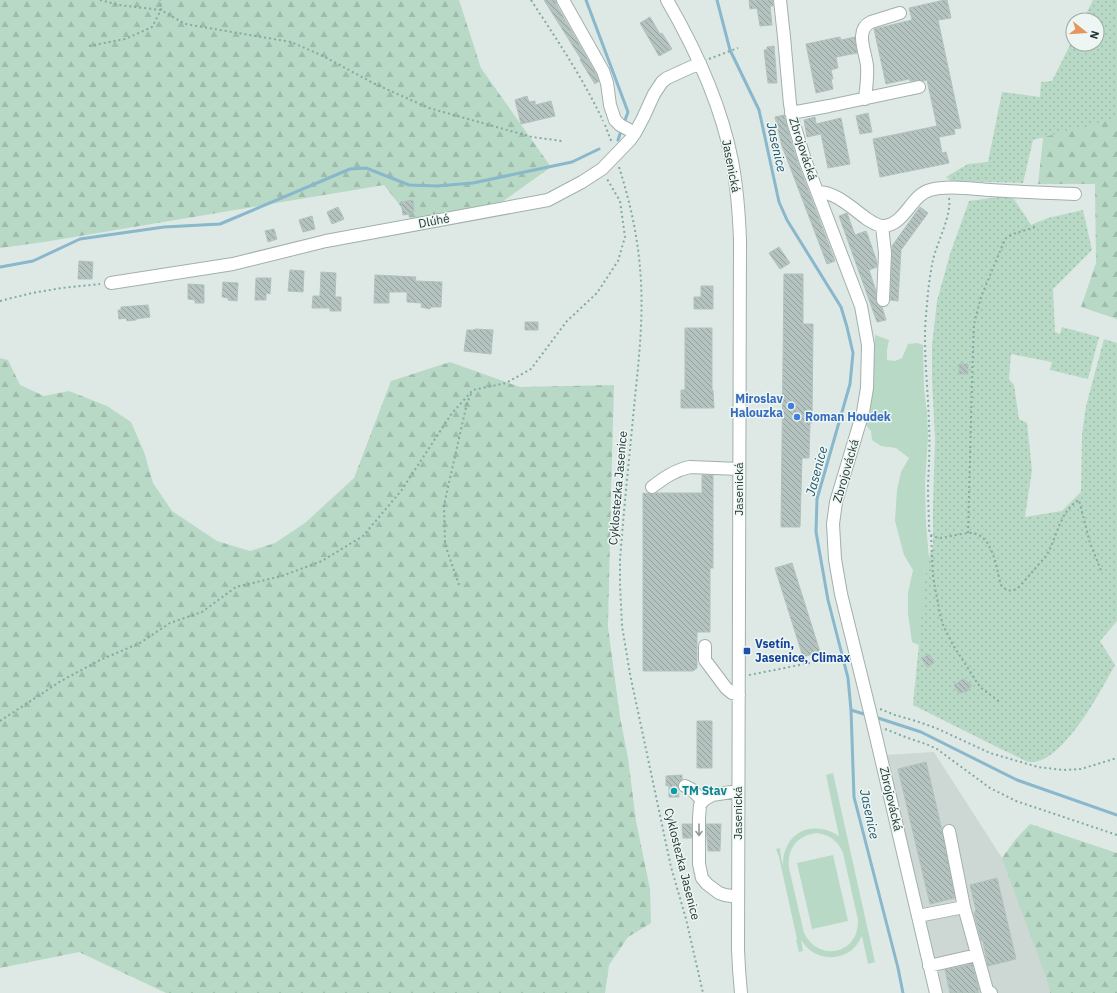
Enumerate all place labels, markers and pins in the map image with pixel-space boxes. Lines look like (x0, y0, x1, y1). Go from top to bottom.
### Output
place label: Miroslav Halouzka (730, 391, 784, 420)
marker: Miroslav Halouzka (786, 401, 796, 411)
place label: Roman Houdek (805, 409, 891, 424)
marker: Roman Houdek (792, 412, 802, 422)
place label: Vsetín, Jasenice, Climax (755, 636, 851, 665)
marker: Vsetín, Jasenice, Climax (742, 646, 752, 656)
place label: TM Stav (682, 783, 727, 798)
marker: TM Stav (669, 786, 679, 796)

